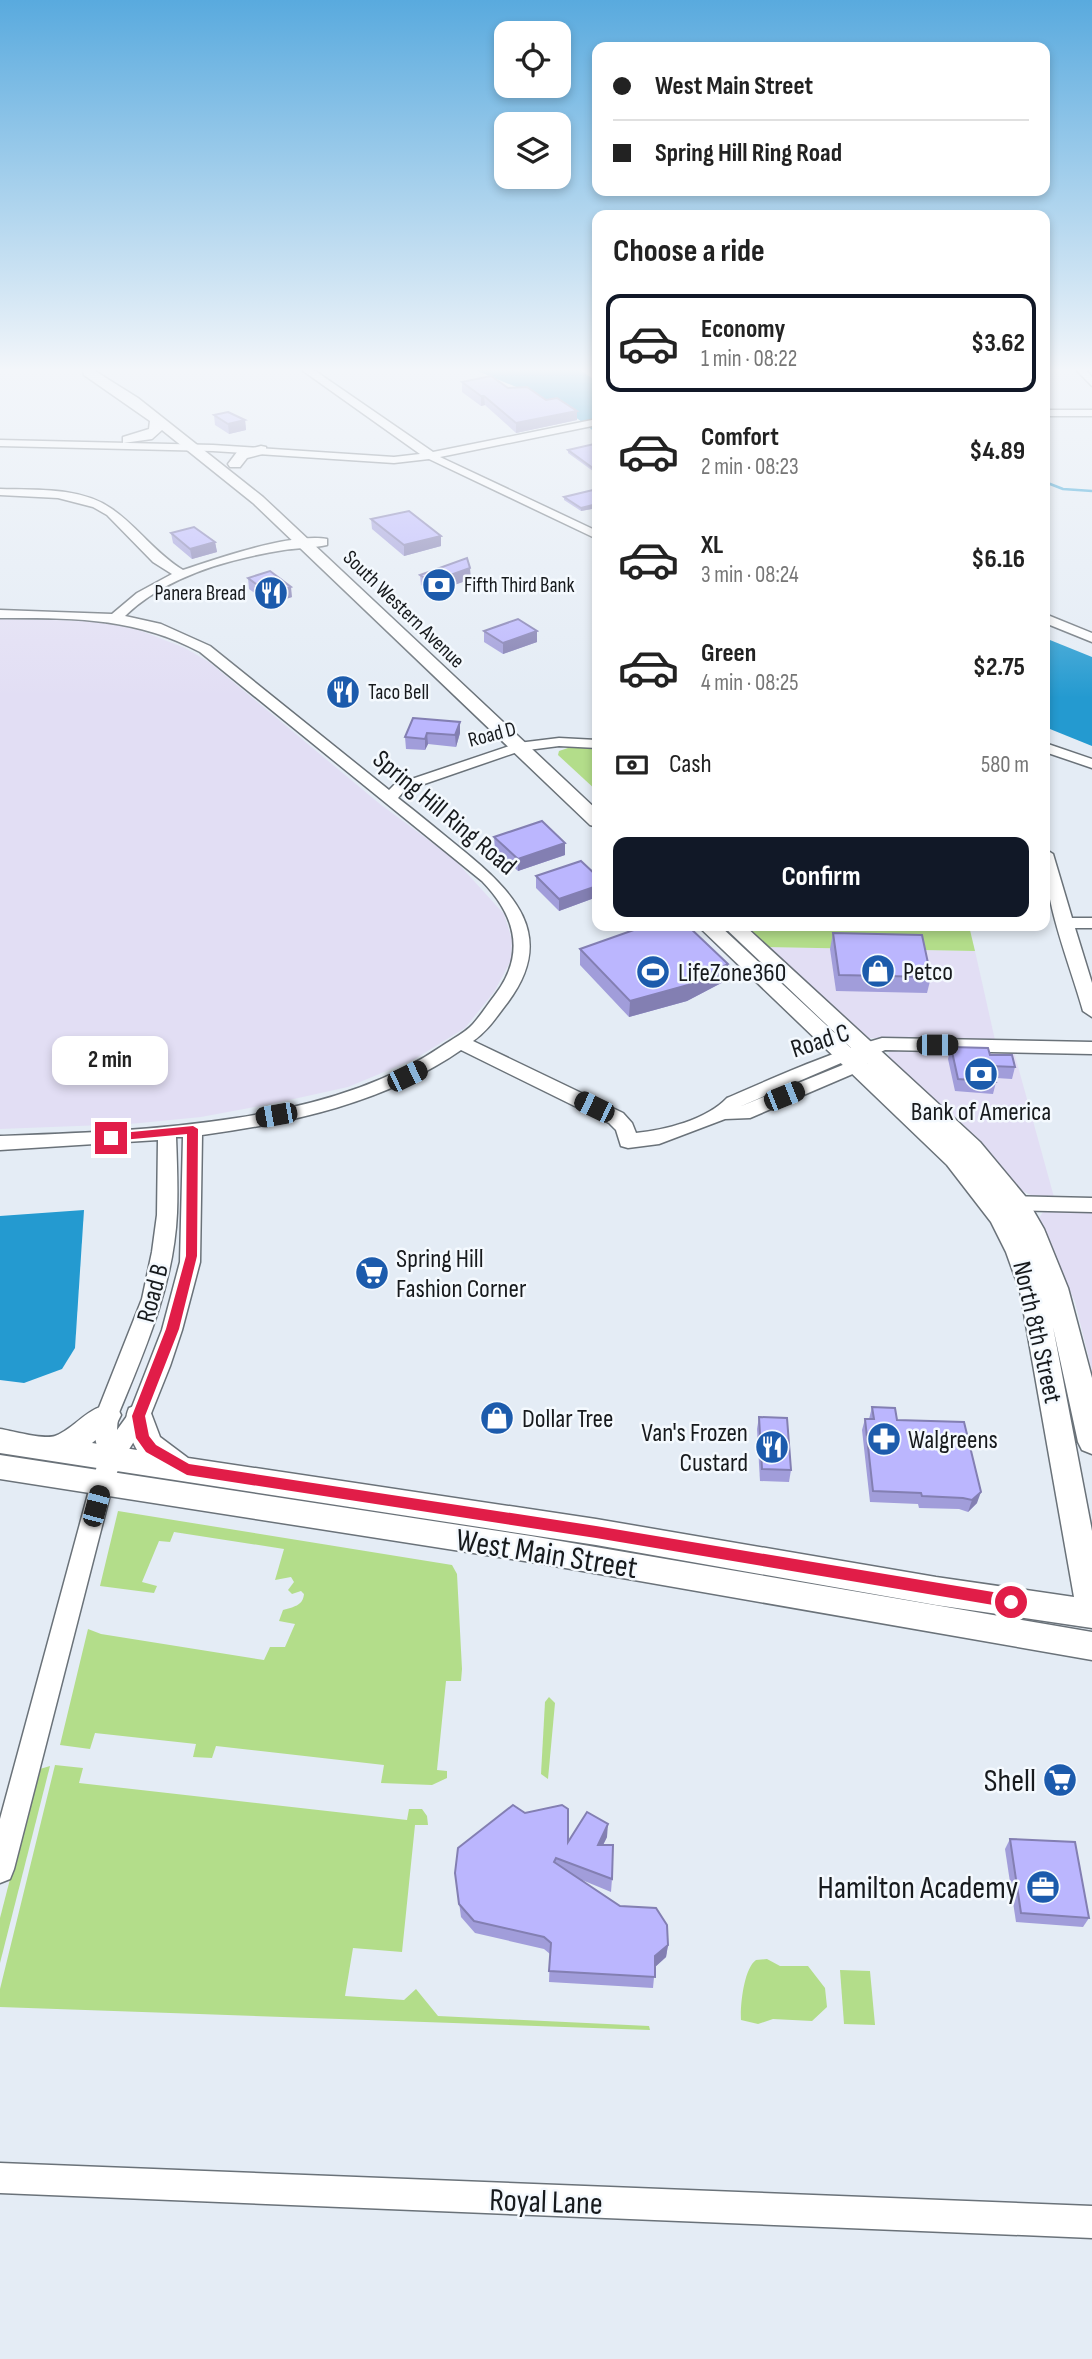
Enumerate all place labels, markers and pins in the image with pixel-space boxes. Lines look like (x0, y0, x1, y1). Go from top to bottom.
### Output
bank icon: Fifth Third Bank (420, 566, 458, 604)
place label: Fifth Third Bank (464, 573, 574, 598)
restaurant icon: Panera Bread (252, 574, 290, 612)
place label: Panera Bread (154, 581, 246, 606)
restaurant icon: Taco Bell (324, 673, 362, 711)
place label: Taco Bell (368, 680, 429, 705)
shop icon: Petco (859, 952, 897, 990)
sports icon: LifeZone360 (634, 953, 672, 991)
place label: Petco (903, 957, 953, 988)
place label: LifeZone360 (678, 958, 786, 989)
bank icon: Bank of America (962, 1055, 1000, 1093)
place label: Bank of America (911, 1097, 1051, 1128)
place label: Spring Hill Fashion Corner (396, 1244, 527, 1305)
supermarket icon: Spring Hill Fashion Corner (353, 1254, 391, 1292)
shop icon: Dollar Tree (478, 1399, 516, 1437)
place label: Dollar Tree (522, 1404, 613, 1435)
place label: Van's Frozen Custard (641, 1418, 748, 1479)
pharmacy icon: Walgreens (865, 1420, 903, 1458)
place label: Walgreens (908, 1425, 998, 1456)
restaurant icon: Van's Frozen Custard (753, 1428, 791, 1466)
supermarket icon: Shell (1041, 1761, 1079, 1799)
place label: Shell (984, 1762, 1036, 1801)
office icon: Hamilton Academy (1024, 1868, 1062, 1906)
place label: Hamilton Academy (818, 1869, 1018, 1908)

